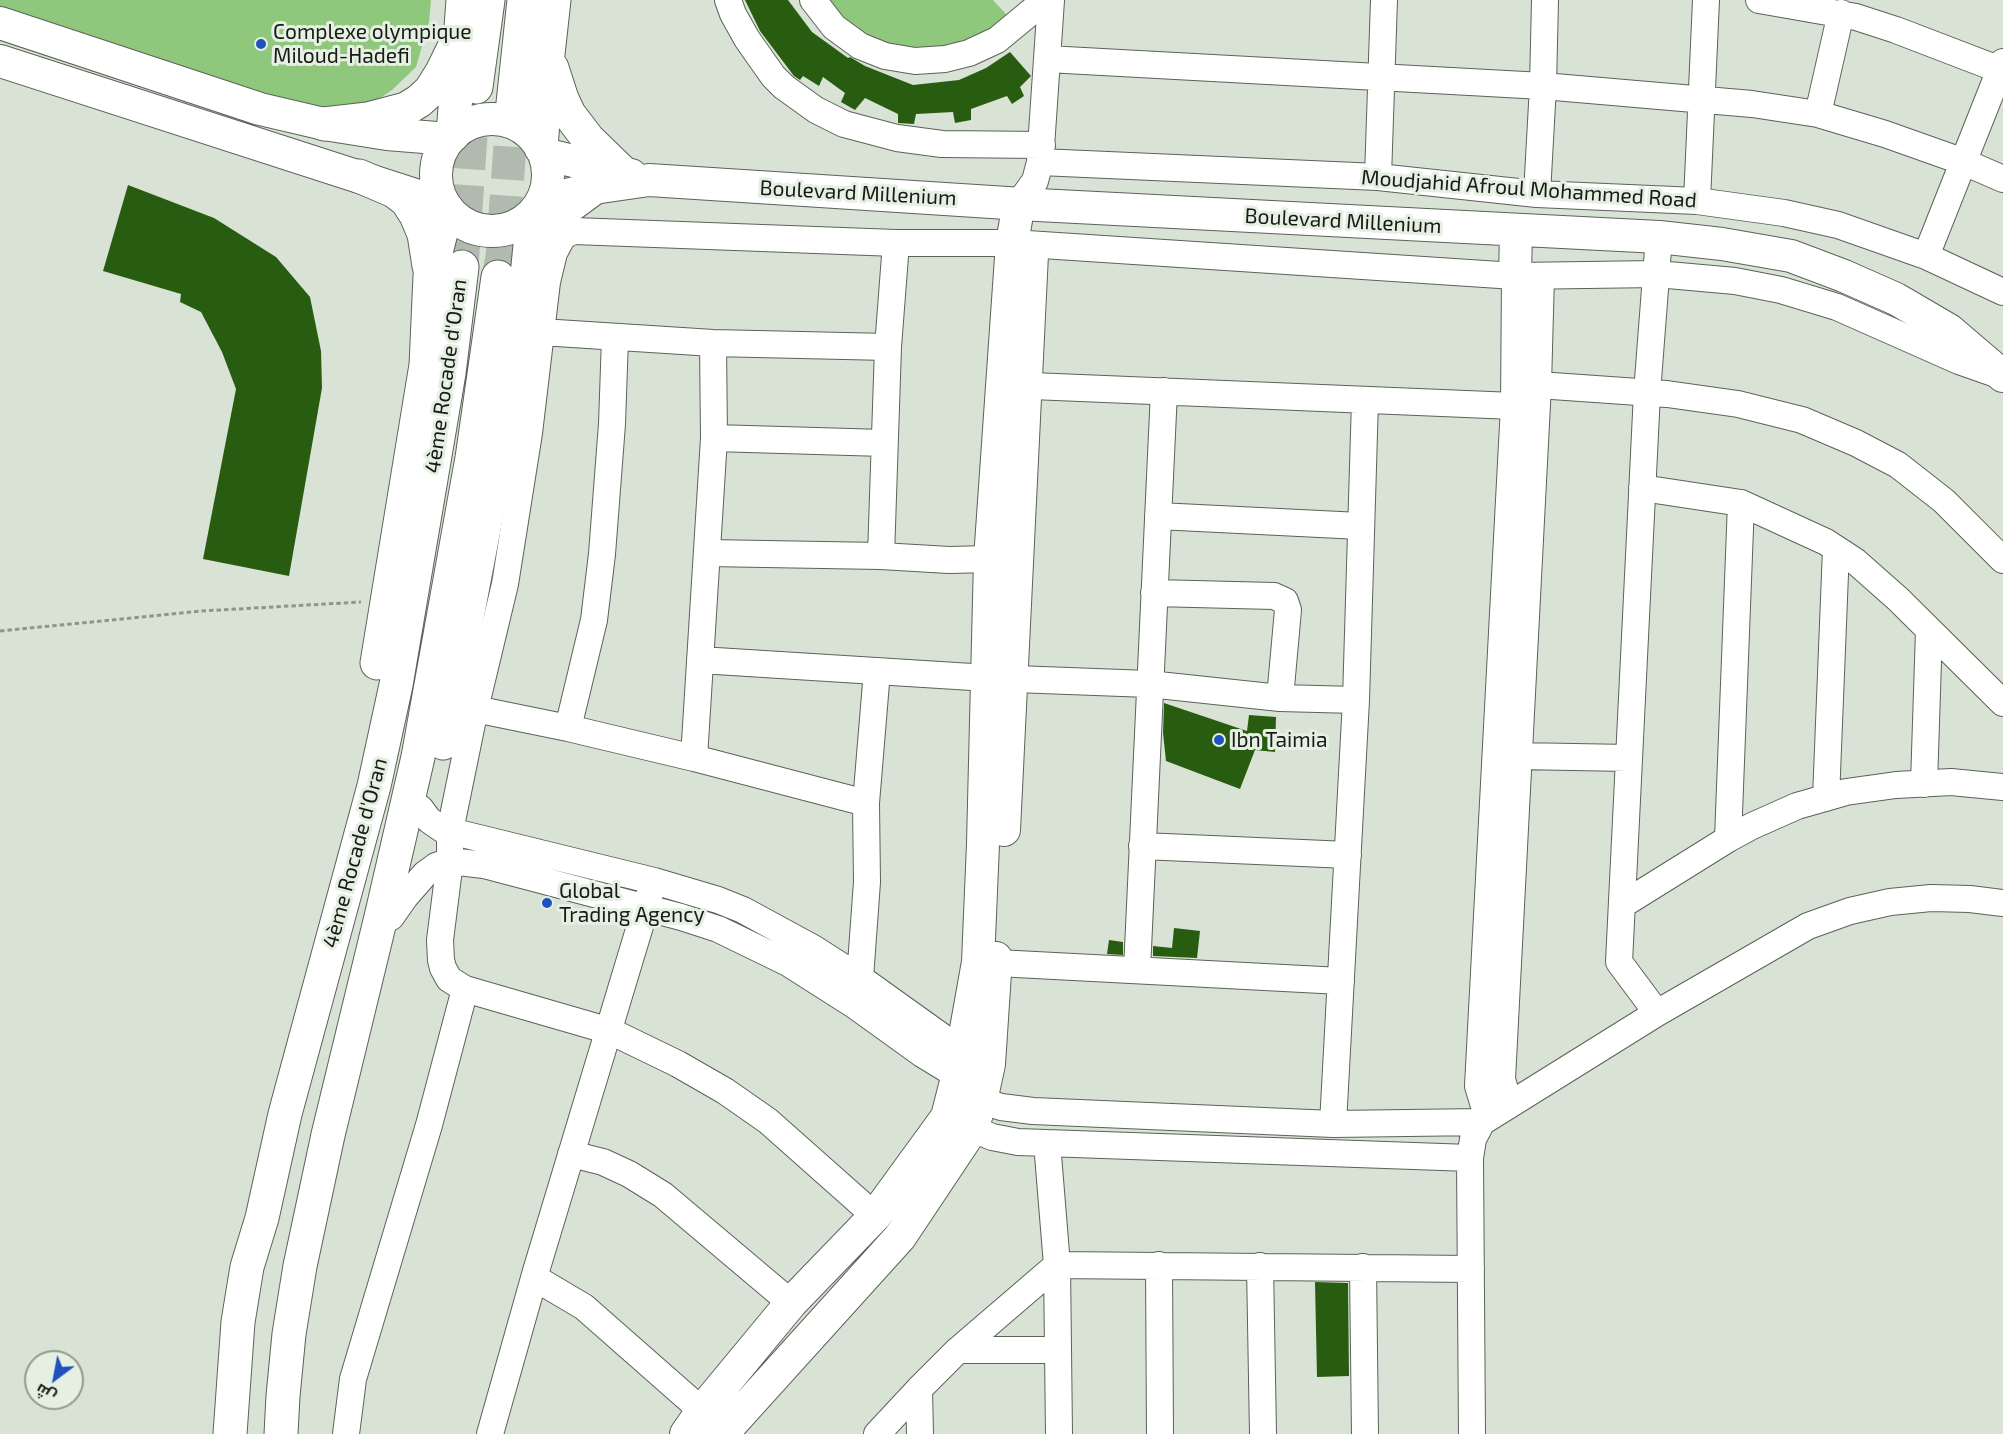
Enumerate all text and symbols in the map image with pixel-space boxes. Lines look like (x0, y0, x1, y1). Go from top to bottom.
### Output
place label: Complexe olympique Miloud-Hadefi (273, 19, 472, 69)
marker: Complexe olympique Miloud-Hadefi (254, 37, 268, 51)
street label: Moudjahid Afroul Mohammed Road (1360, 165, 1698, 213)
street label: Boulevard Millenium (759, 175, 957, 211)
street label: Boulevard Millenium (1244, 203, 1442, 239)
street label: 4ème Rocade d'Oran (420, 277, 472, 475)
place label: Ibn Taimia (1231, 727, 1327, 753)
marker: Ibn Taimia (1212, 733, 1226, 747)
street label: 4ème Rocade d'Oran (317, 755, 393, 951)
place label: Global Trading Agency (559, 878, 705, 928)
marker: Global Trading Agency (540, 896, 554, 910)
north arrow (24, 1350, 84, 1410)
text: ش (32, 1380, 59, 1407)

